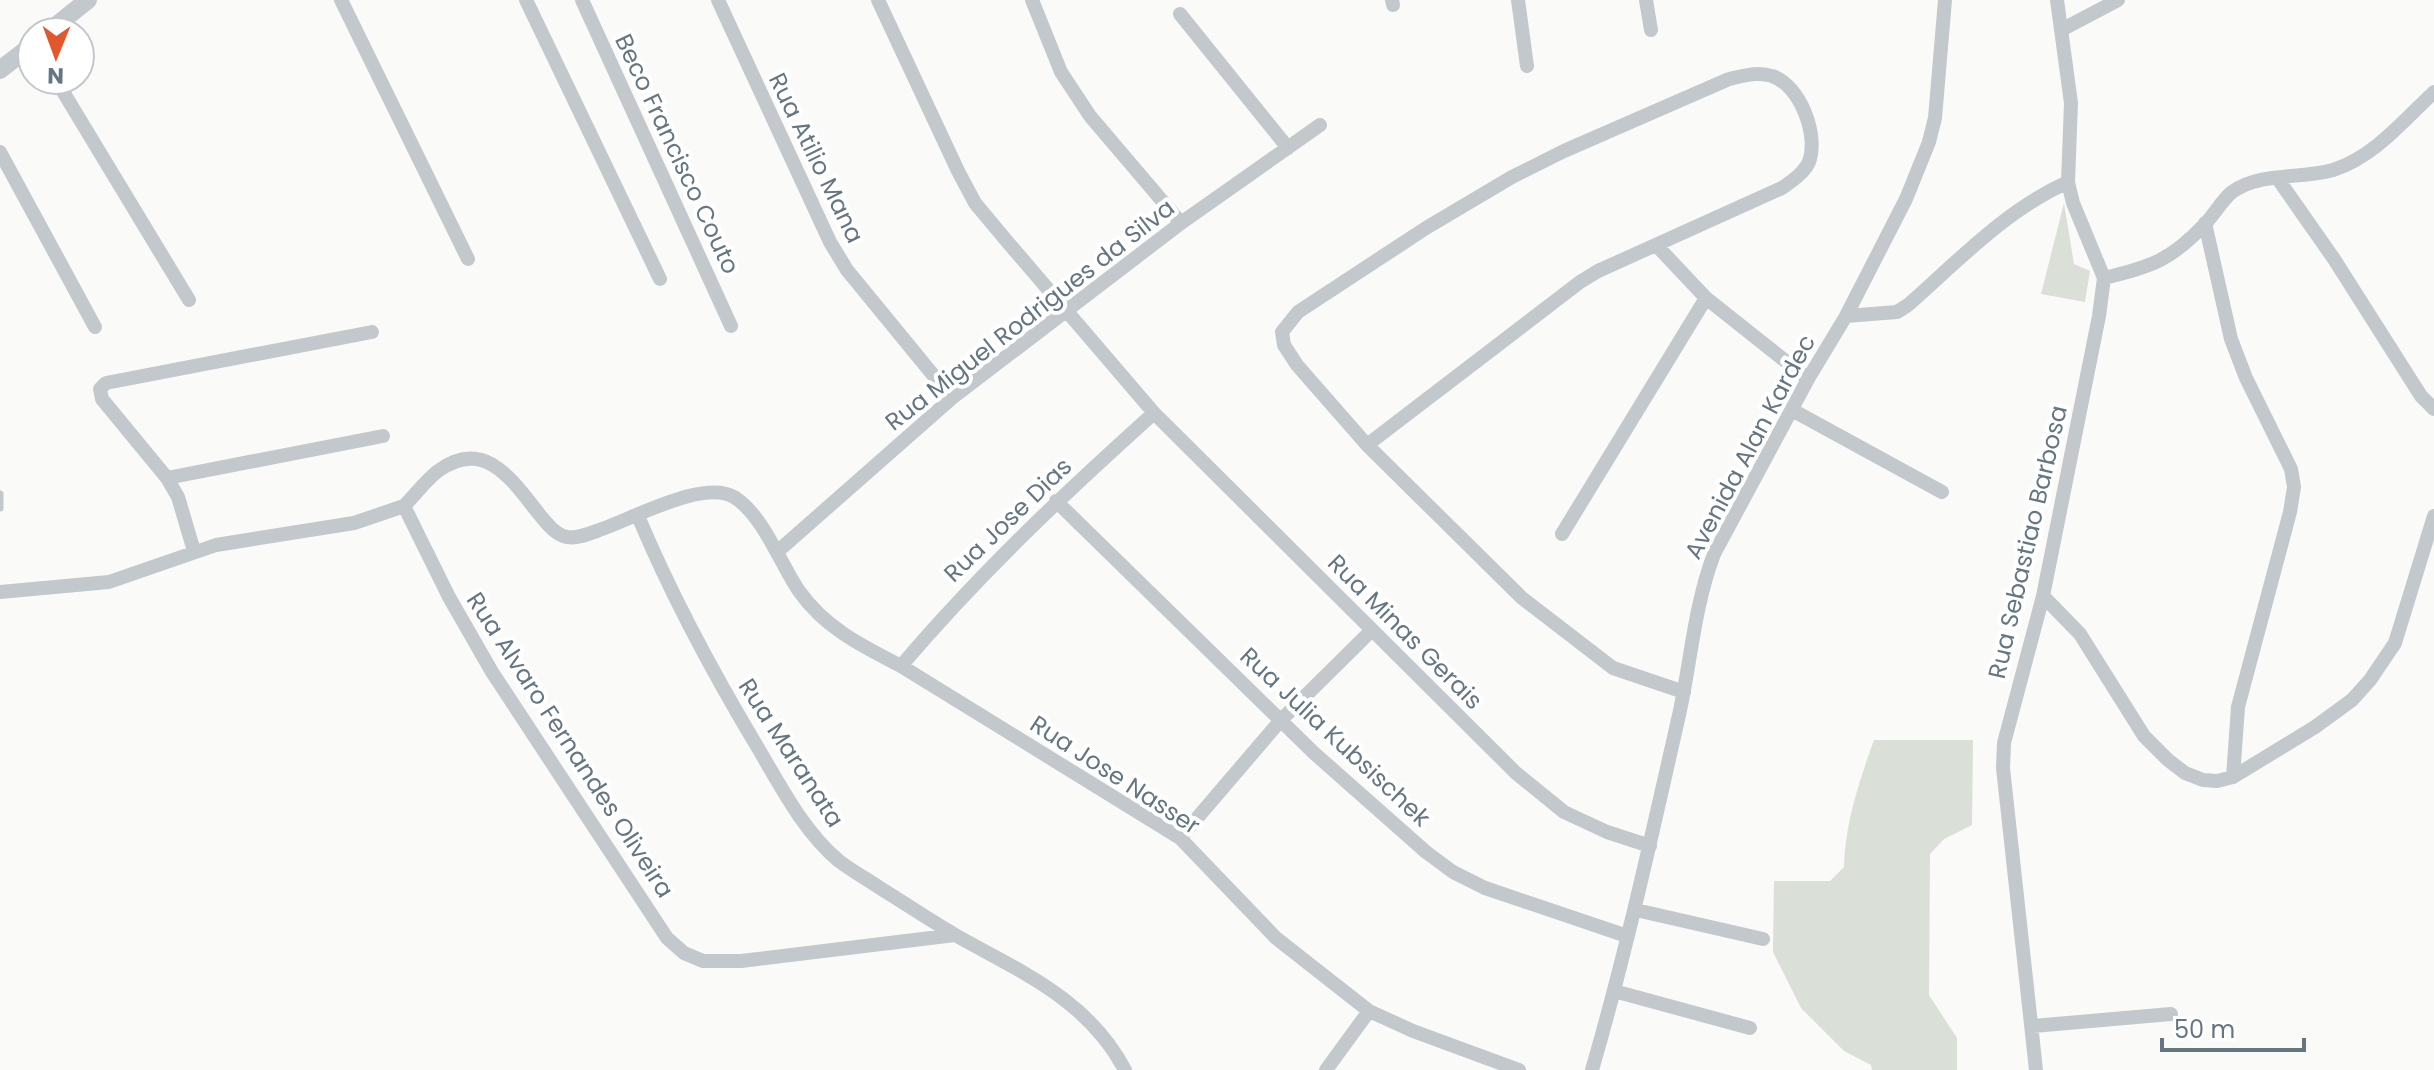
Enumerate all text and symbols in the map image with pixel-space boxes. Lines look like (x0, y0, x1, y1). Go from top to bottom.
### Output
north arrow (16, 16, 96, 96)
street label: Beco Francisco Couto (607, 28, 748, 279)
text: N (47, 60, 64, 91)
street label: Rua Atilio Mana (761, 67, 872, 248)
street label: Rua Miguel Rodrigues da Silva (878, 191, 1181, 438)
street label: Avenida Alan Kardec (1676, 329, 1823, 565)
street label: Rua Sebastiao Barbosa (1980, 402, 2075, 682)
street label: Rua Jose Dias (936, 450, 1079, 589)
street label: Rua Minas Gerais (1321, 547, 1490, 716)
street label: Rua Alvaro Fernandes Oliveira (459, 586, 682, 904)
street label: Rua Julia Kubsischek (1233, 640, 1438, 834)
street label: Rua Maranata (731, 672, 852, 834)
street label: Rua Jose Nasser (1024, 707, 1207, 842)
scale bar (2162, 1002, 2304, 1052)
text: 50 m (2174, 1013, 2235, 1046)

